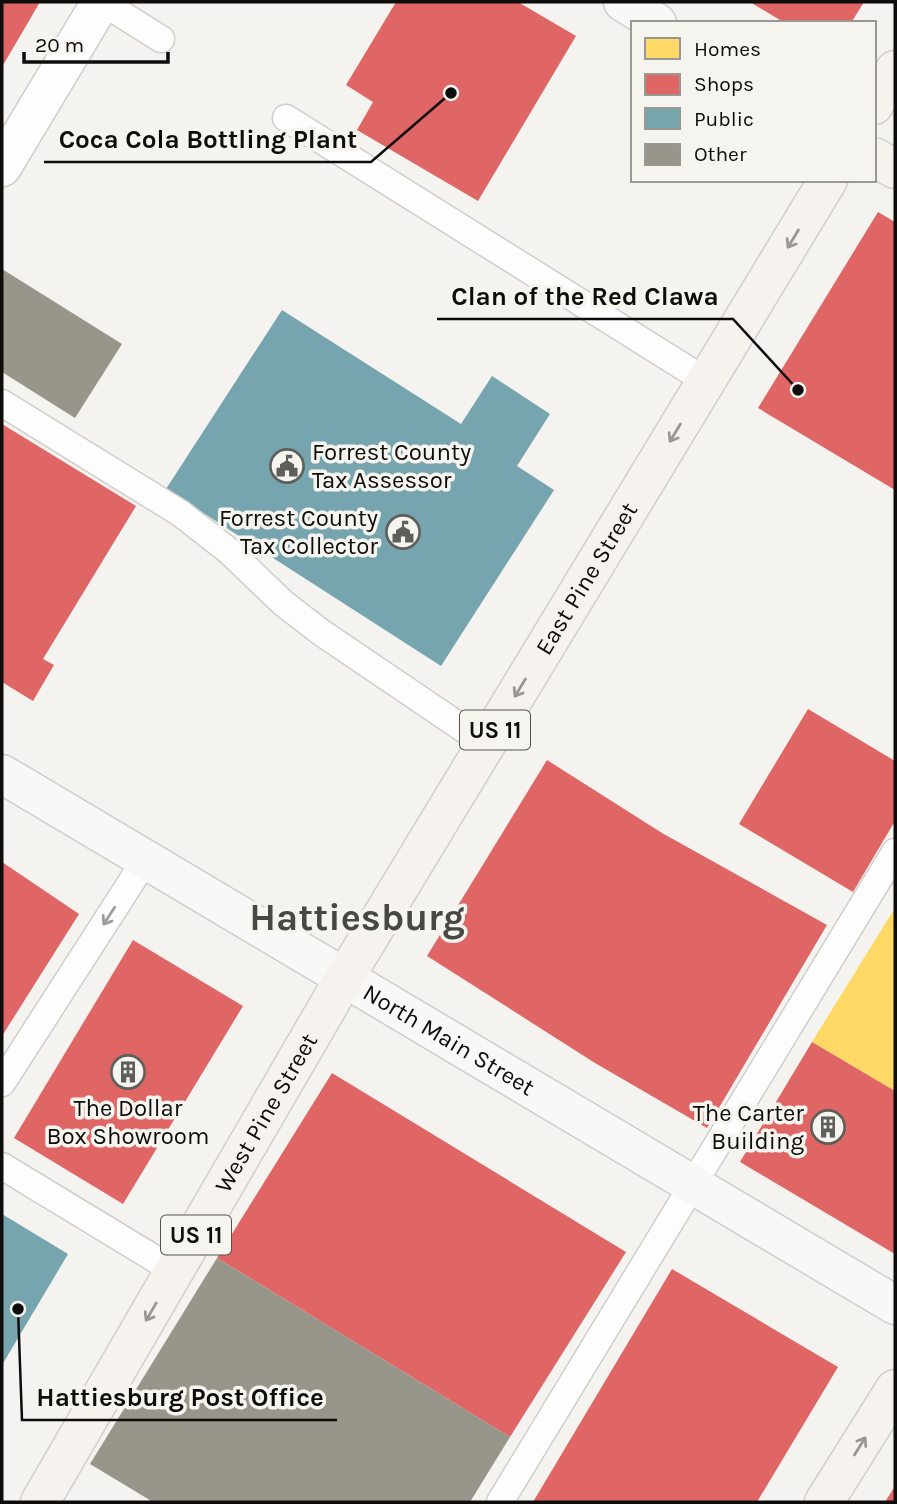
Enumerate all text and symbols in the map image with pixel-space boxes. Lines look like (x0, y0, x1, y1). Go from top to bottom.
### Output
scale bar (24, 21, 168, 65)
legend (631, 21, 876, 182)
text: 20 m (35, 33, 84, 57)
text: Homes (694, 37, 761, 61)
text: Shops (694, 72, 754, 96)
text: Public (694, 107, 754, 131)
callout: Coca Cola Bottling Plant (44, 115, 371, 162)
text: Coca Cola Bottling Plant (59, 124, 357, 155)
text: Other (694, 142, 747, 166)
one-way arrow (785, 228, 799, 248)
callout: Clan of the Red Clawa (437, 272, 733, 319)
text: Clan of the Red Clawa (451, 281, 719, 312)
one-way arrow (667, 422, 681, 442)
place label: Forrest County Tax Assessor (312, 438, 471, 494)
public building icon: Forrest County Tax Assessor (268, 447, 306, 485)
street label: East Pine Street (530, 497, 643, 660)
place label: Forrest County Tax Collector (219, 504, 378, 560)
public building icon: Forrest County Tax Collector (384, 513, 422, 551)
one-way arrow (513, 677, 527, 697)
road number: US 11 (460, 710, 530, 750)
district label: Hattiesburg (249, 895, 465, 940)
one-way arrow (101, 906, 115, 926)
street label: North Main Street (358, 978, 540, 1101)
street label: West Pine Street (209, 1028, 323, 1197)
building icon: The Dollar Box Showroom (109, 1053, 147, 1091)
place label: The Dollar Box Showroom (47, 1094, 209, 1150)
place label: The Carter Building (693, 1099, 804, 1155)
building icon: The Carter Building (809, 1108, 847, 1146)
road number: US 11 (161, 1216, 231, 1254)
one-way arrow (144, 1301, 157, 1322)
callout: Hattiesburg Post Office (22, 1373, 337, 1420)
text: Hattiesburg Post Office (36, 1382, 324, 1413)
one-way arrow (853, 1436, 867, 1456)

